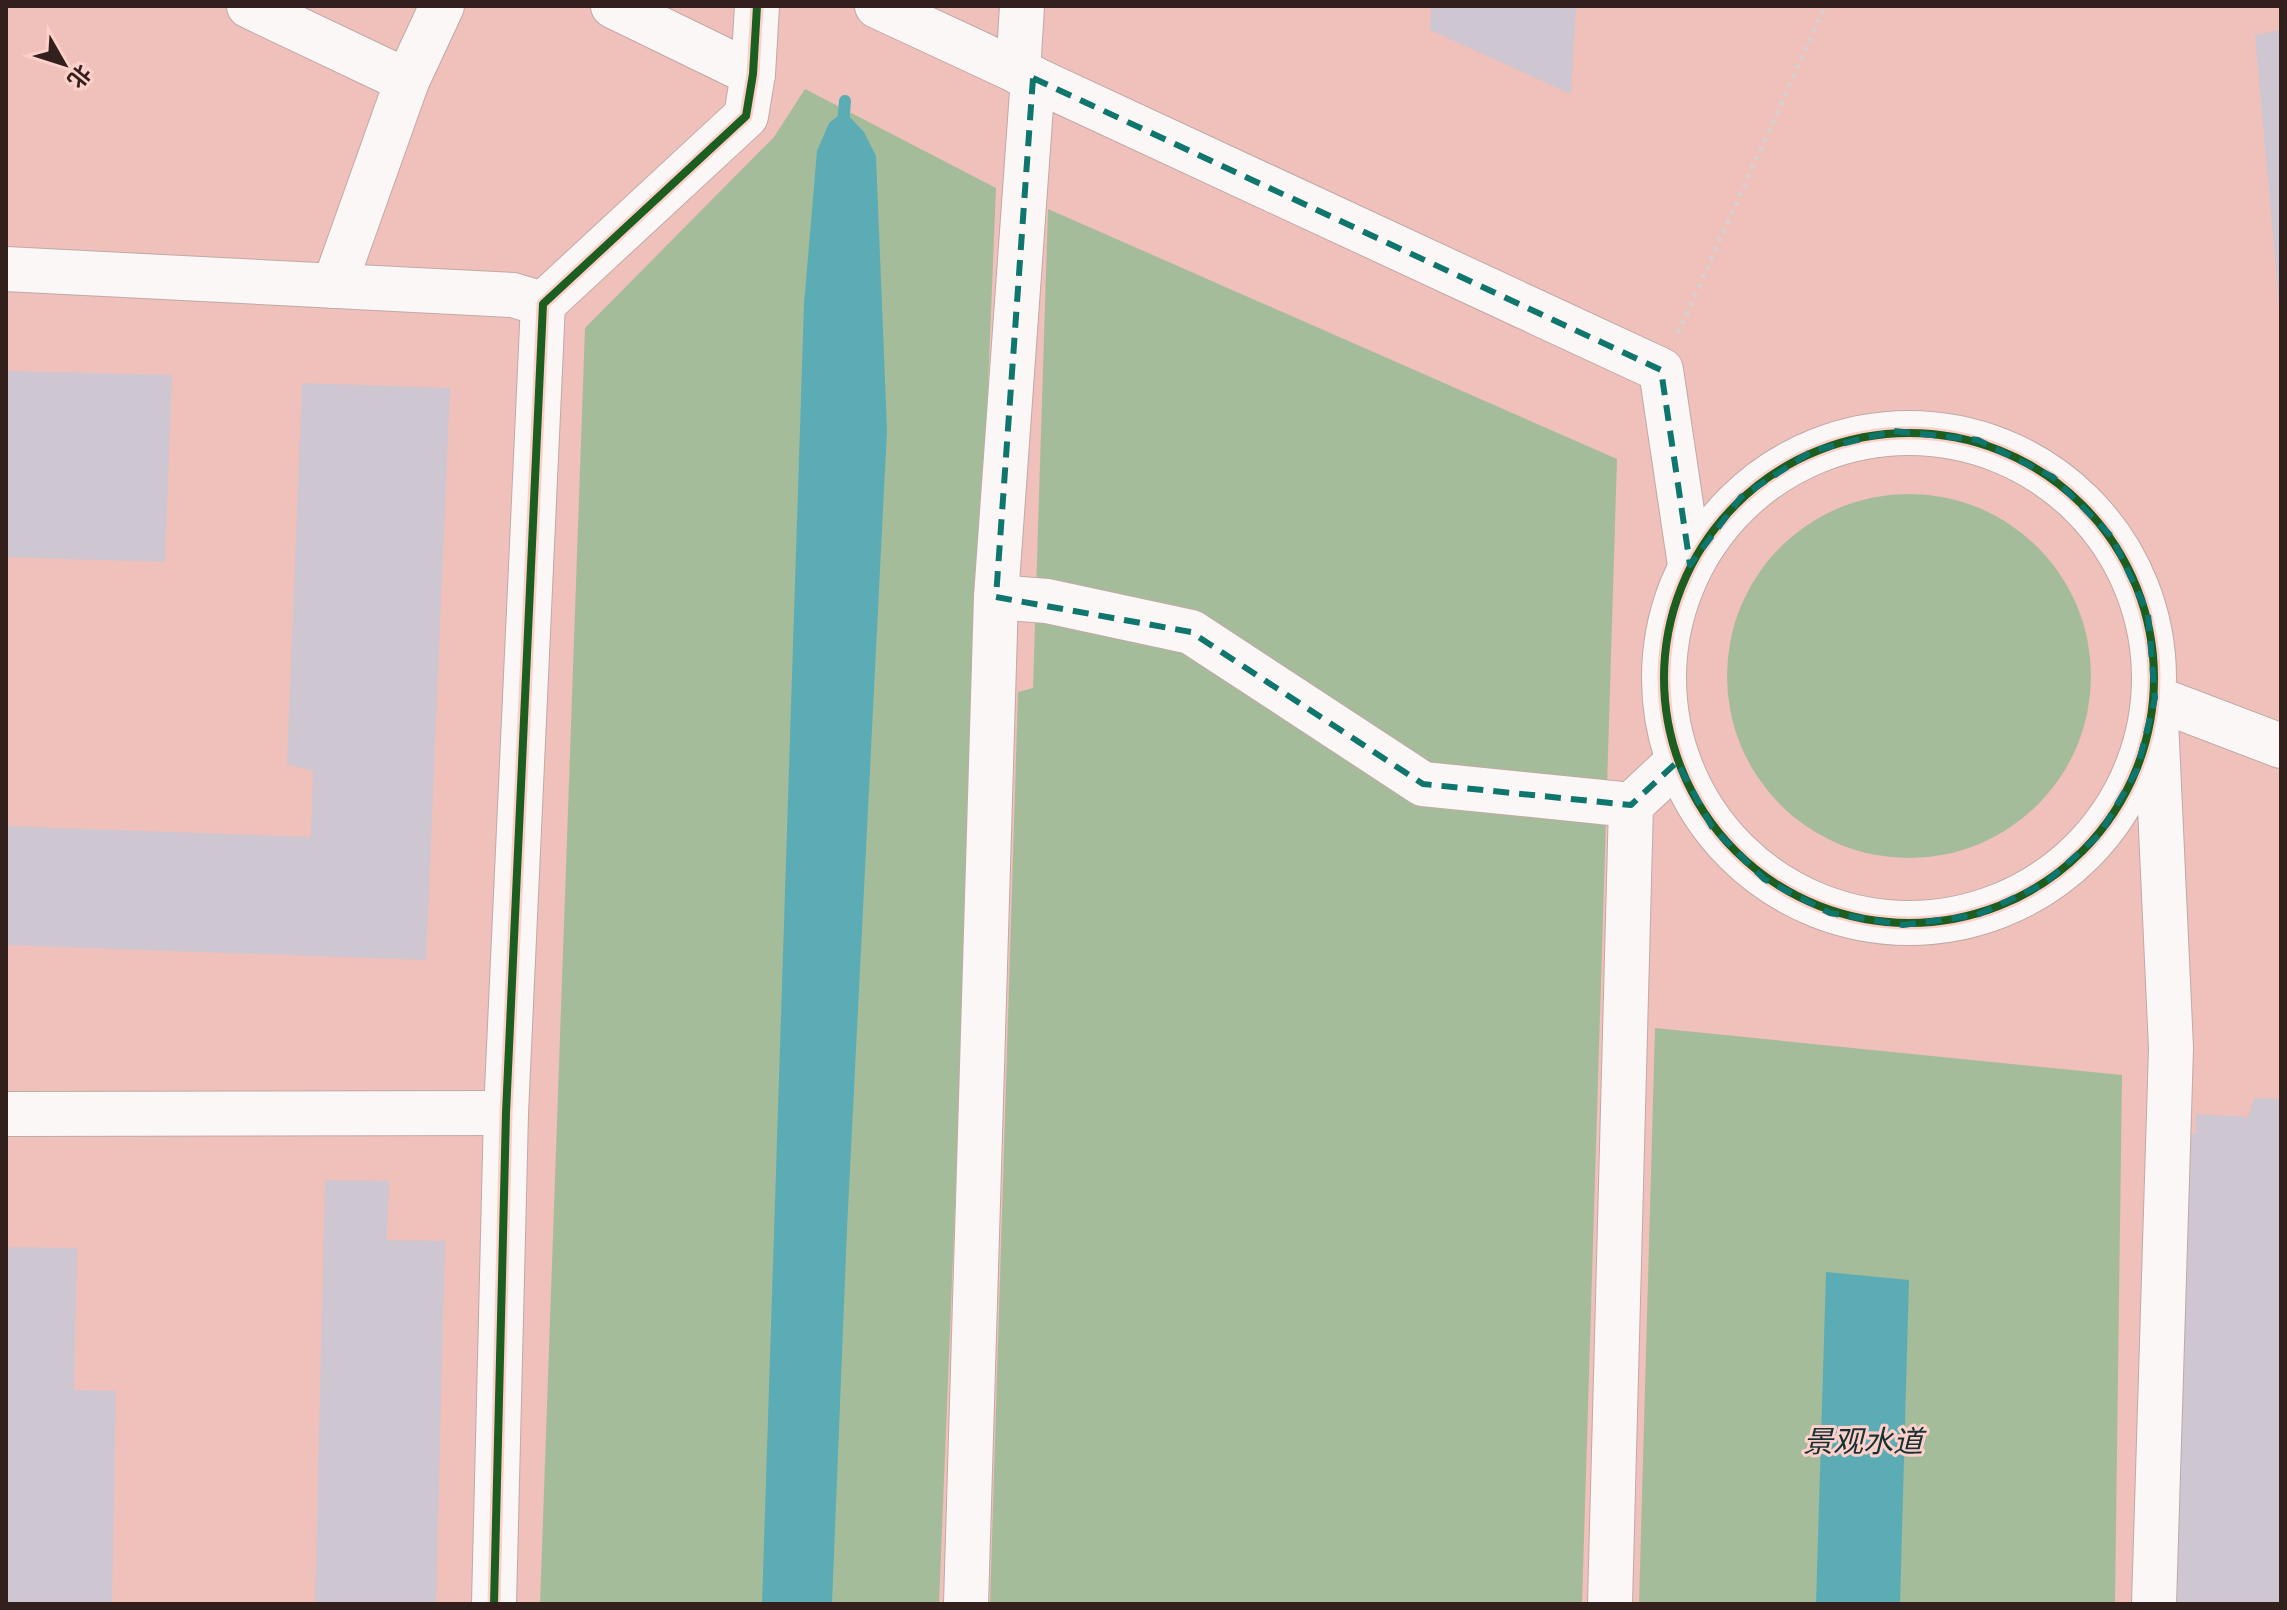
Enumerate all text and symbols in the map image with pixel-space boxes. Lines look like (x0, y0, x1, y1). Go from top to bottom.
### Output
north arrow (24, 24, 104, 104)
text: 北 (61, 59, 98, 95)
water label: 景观水道 (1803, 1421, 1927, 1462)

